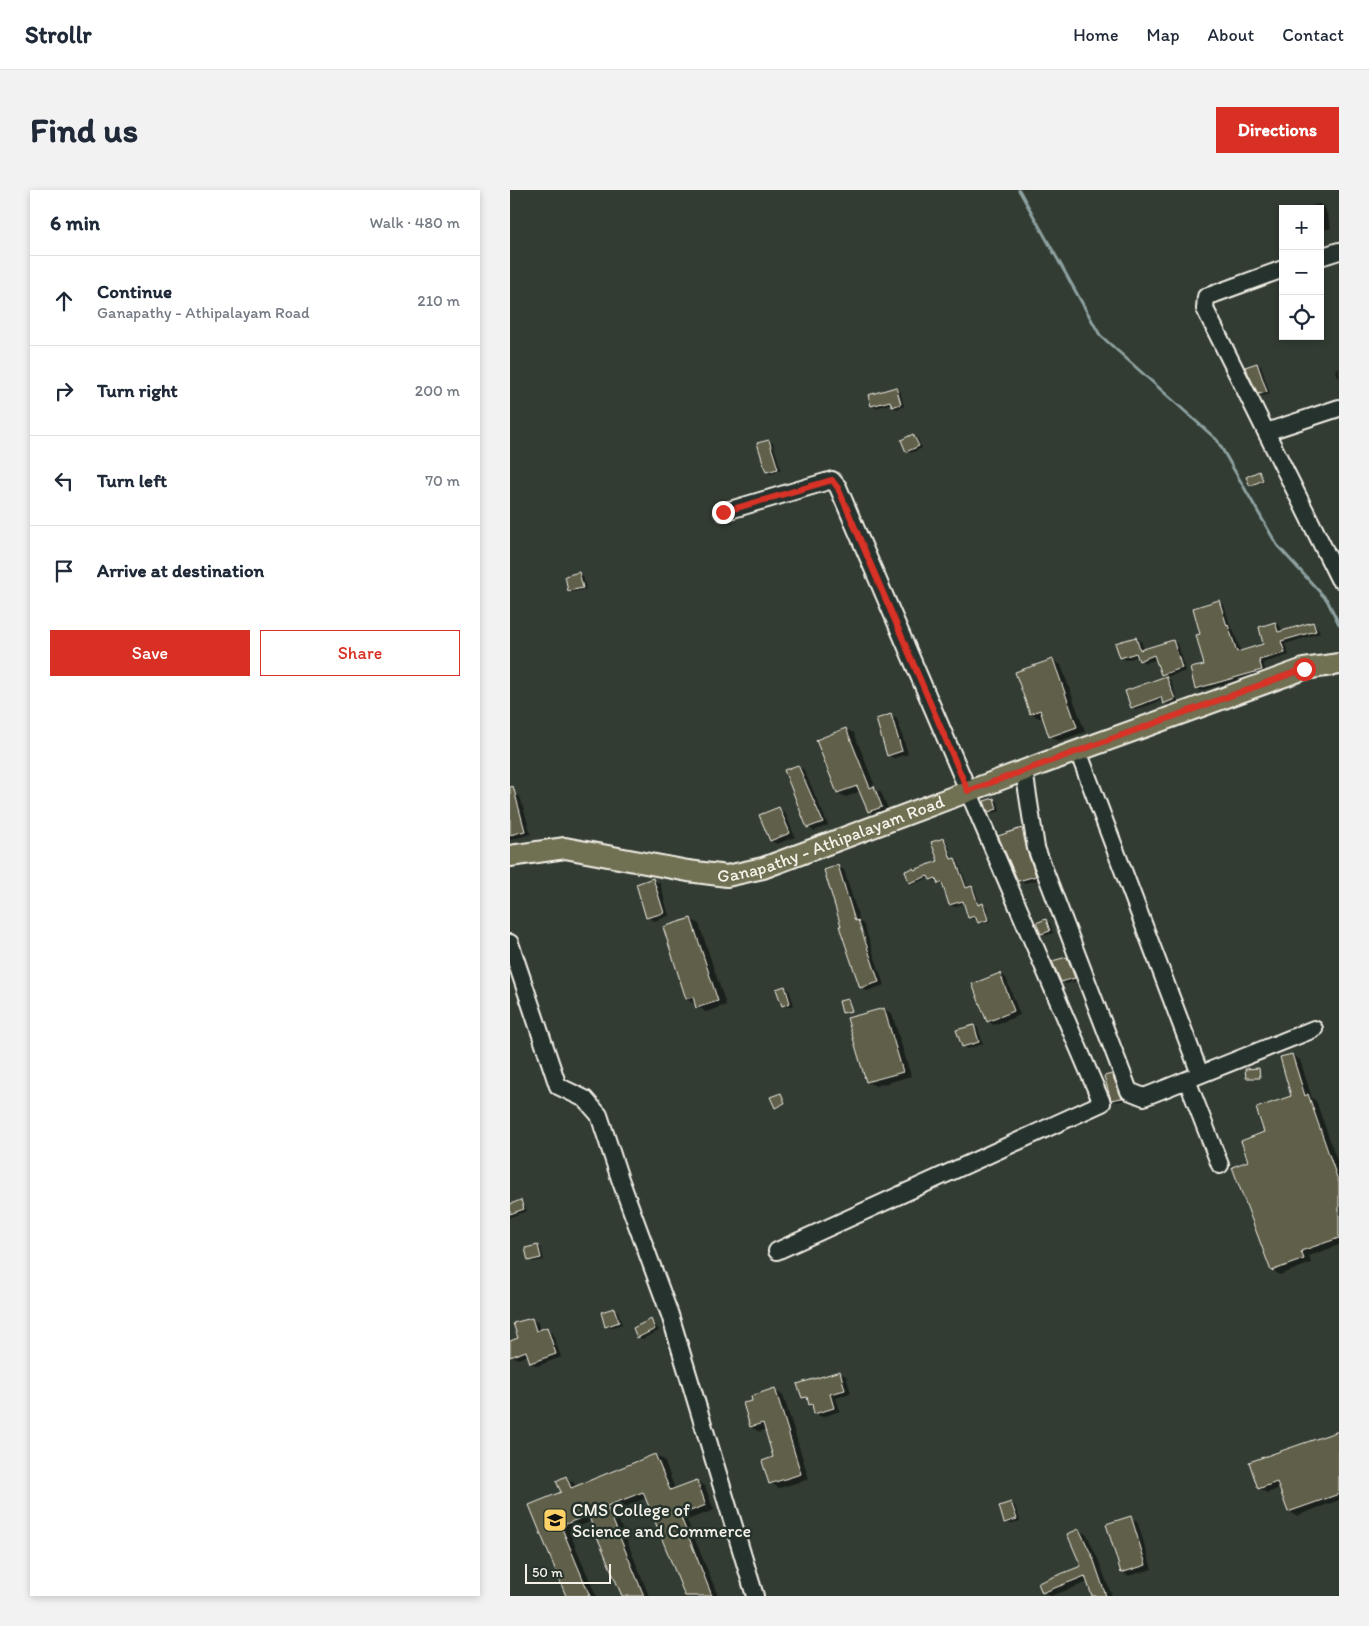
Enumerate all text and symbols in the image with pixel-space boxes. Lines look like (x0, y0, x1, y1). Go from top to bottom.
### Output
text: Strollr (25, 20, 91, 49)
text: Home (1073, 24, 1119, 46)
text: Map (1147, 24, 1180, 46)
text: About (1208, 24, 1254, 46)
text: Contact (1282, 24, 1344, 46)
button: Directions (1216, 107, 1339, 153)
text: Find us (30, 109, 138, 151)
map controls (1279, 205, 1324, 340)
button: + (1279, 205, 1324, 250)
text: 6 min (50, 210, 100, 235)
text: Walk · 480 m (370, 213, 460, 232)
button: − (1279, 250, 1324, 295)
text: Continue (97, 280, 172, 303)
icon: ahead (50, 287, 78, 315)
text: 210 m (417, 291, 460, 310)
button: locate (1279, 295, 1324, 340)
text: Ganapathy - Athipalayam Road (97, 303, 310, 322)
icon: right (50, 377, 78, 405)
text: Turn right (97, 379, 178, 402)
text: 200 m (415, 381, 460, 400)
icon: left (50, 467, 78, 495)
text: Turn left (97, 469, 167, 492)
text: 70 m (425, 471, 460, 490)
route end (712, 501, 735, 524)
icon: arrive (50, 557, 78, 585)
text: Arrive at destination (97, 559, 264, 582)
button: Save (50, 630, 250, 676)
button: Share (260, 630, 460, 676)
route start (1293, 658, 1316, 681)
street label: Ganapathy - Athipalayam Road (716, 790, 948, 887)
place label: CMS College of Science and Commerce (572, 1499, 751, 1542)
school or university icon: CMS College of Science and Commerce (542, 1507, 568, 1533)
scale bar (525, 1561, 611, 1584)
text: 50 m (532, 1564, 563, 1581)

